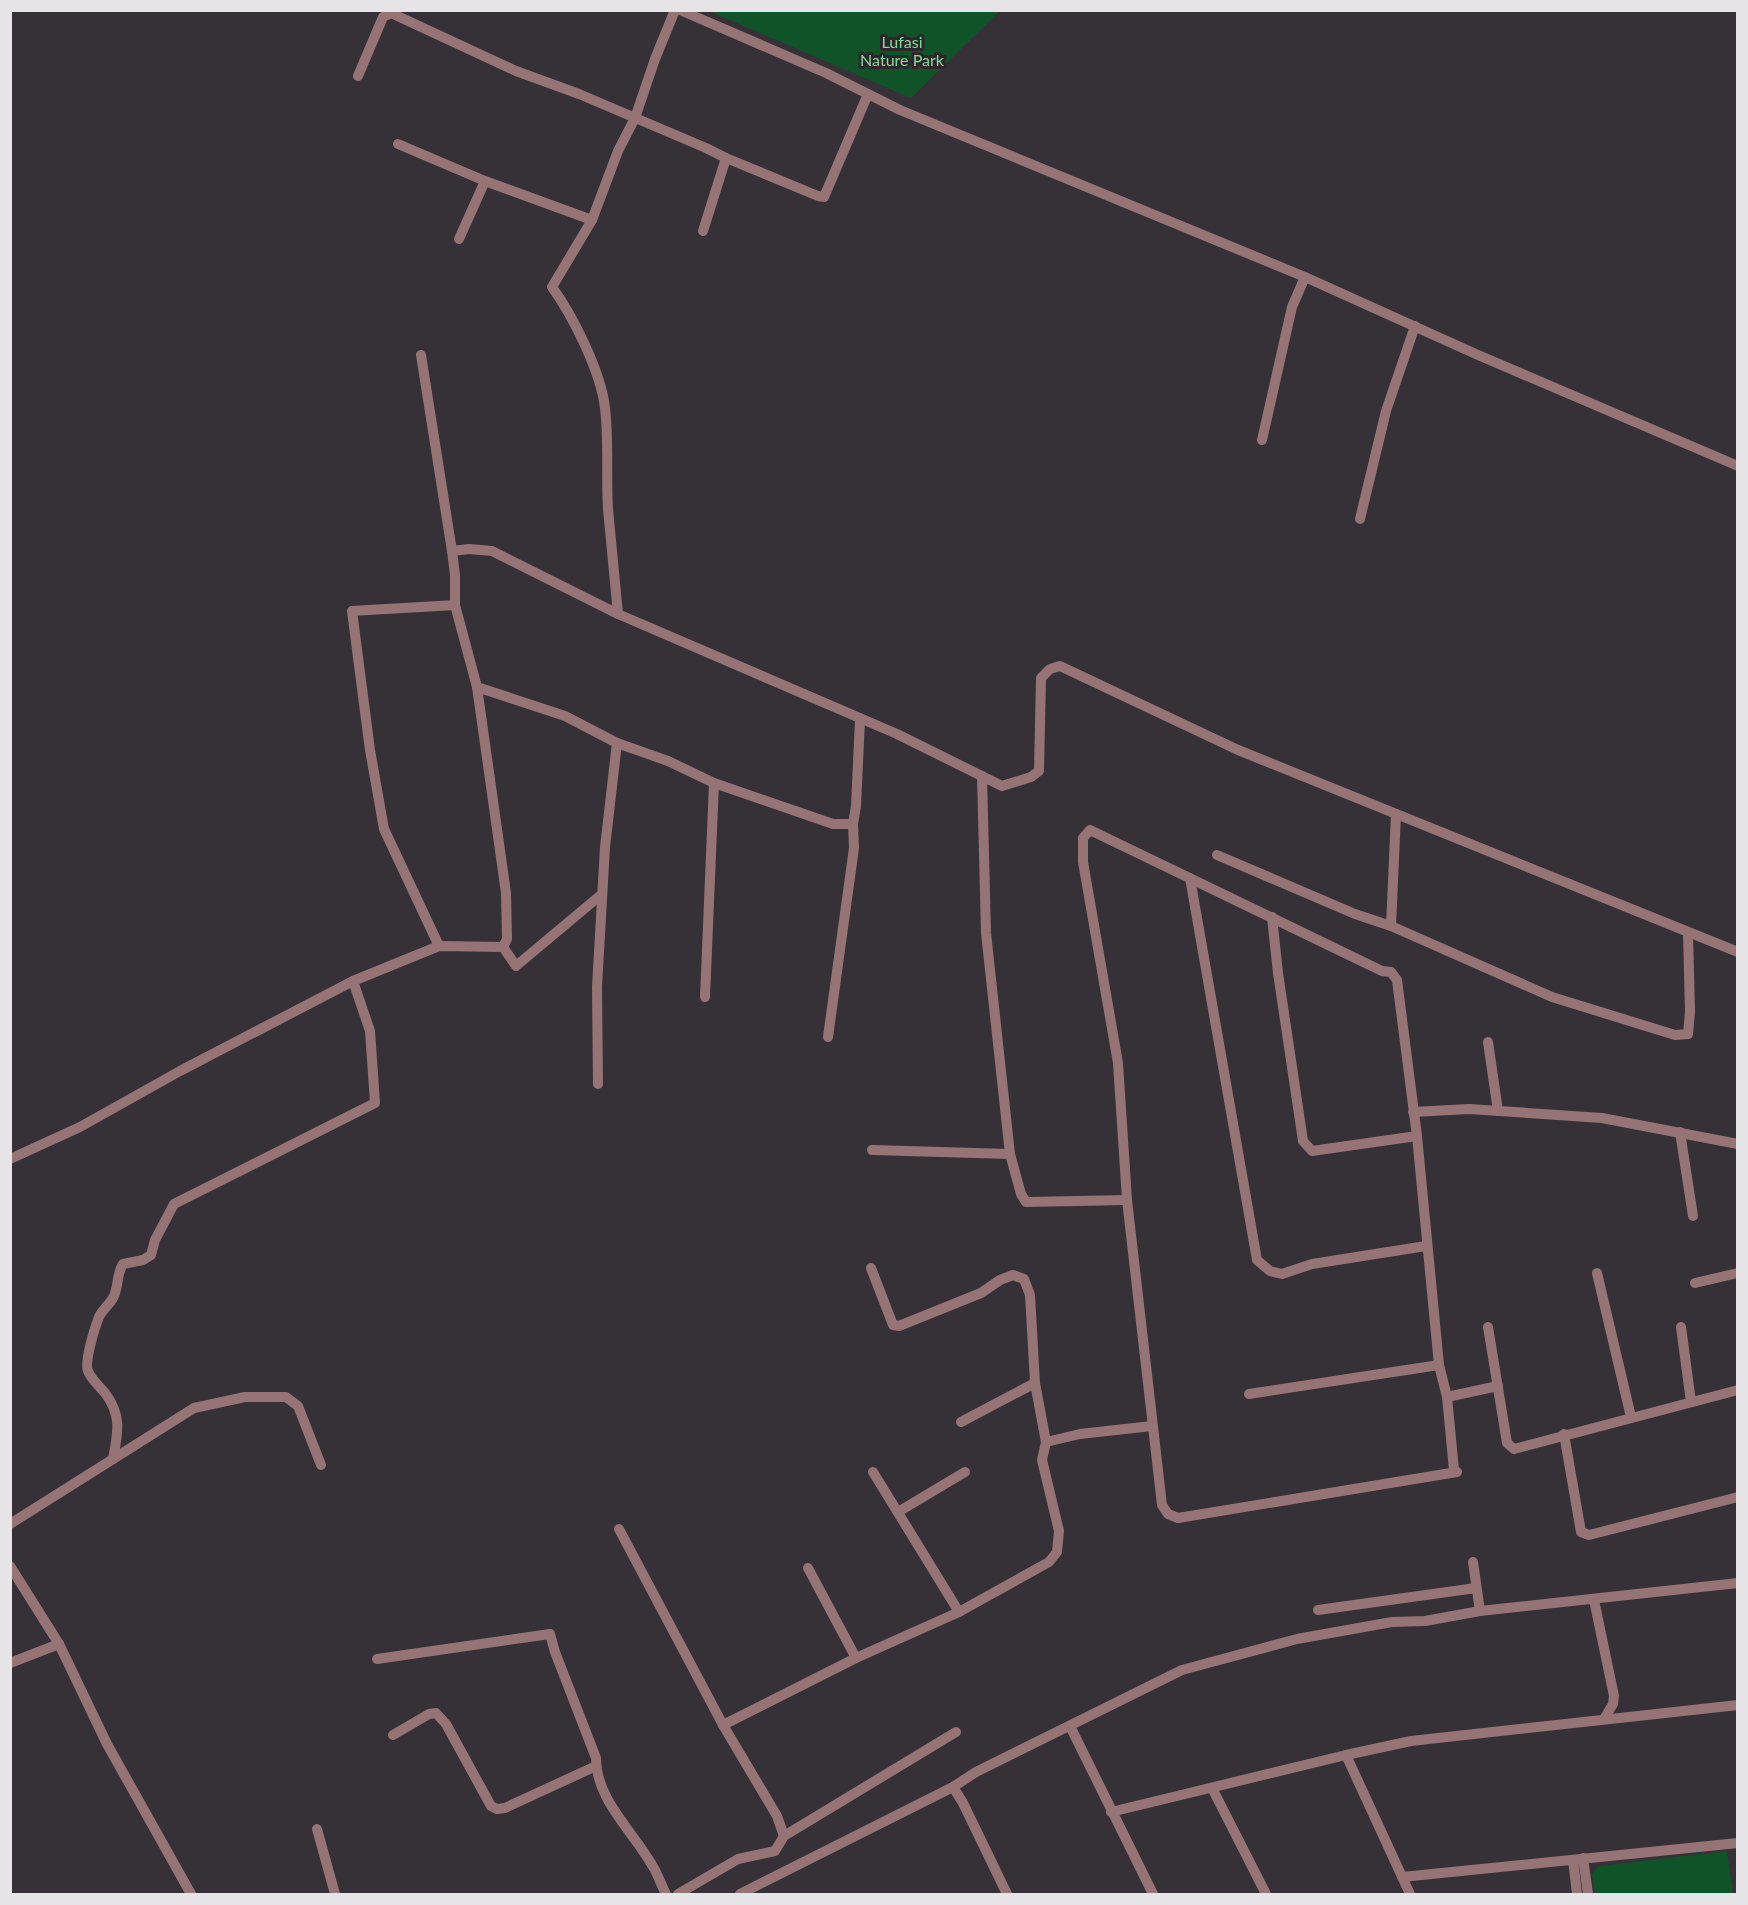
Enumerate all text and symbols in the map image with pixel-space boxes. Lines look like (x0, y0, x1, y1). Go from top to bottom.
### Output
park label: Lufasi Nature Park (860, 32, 945, 69)

